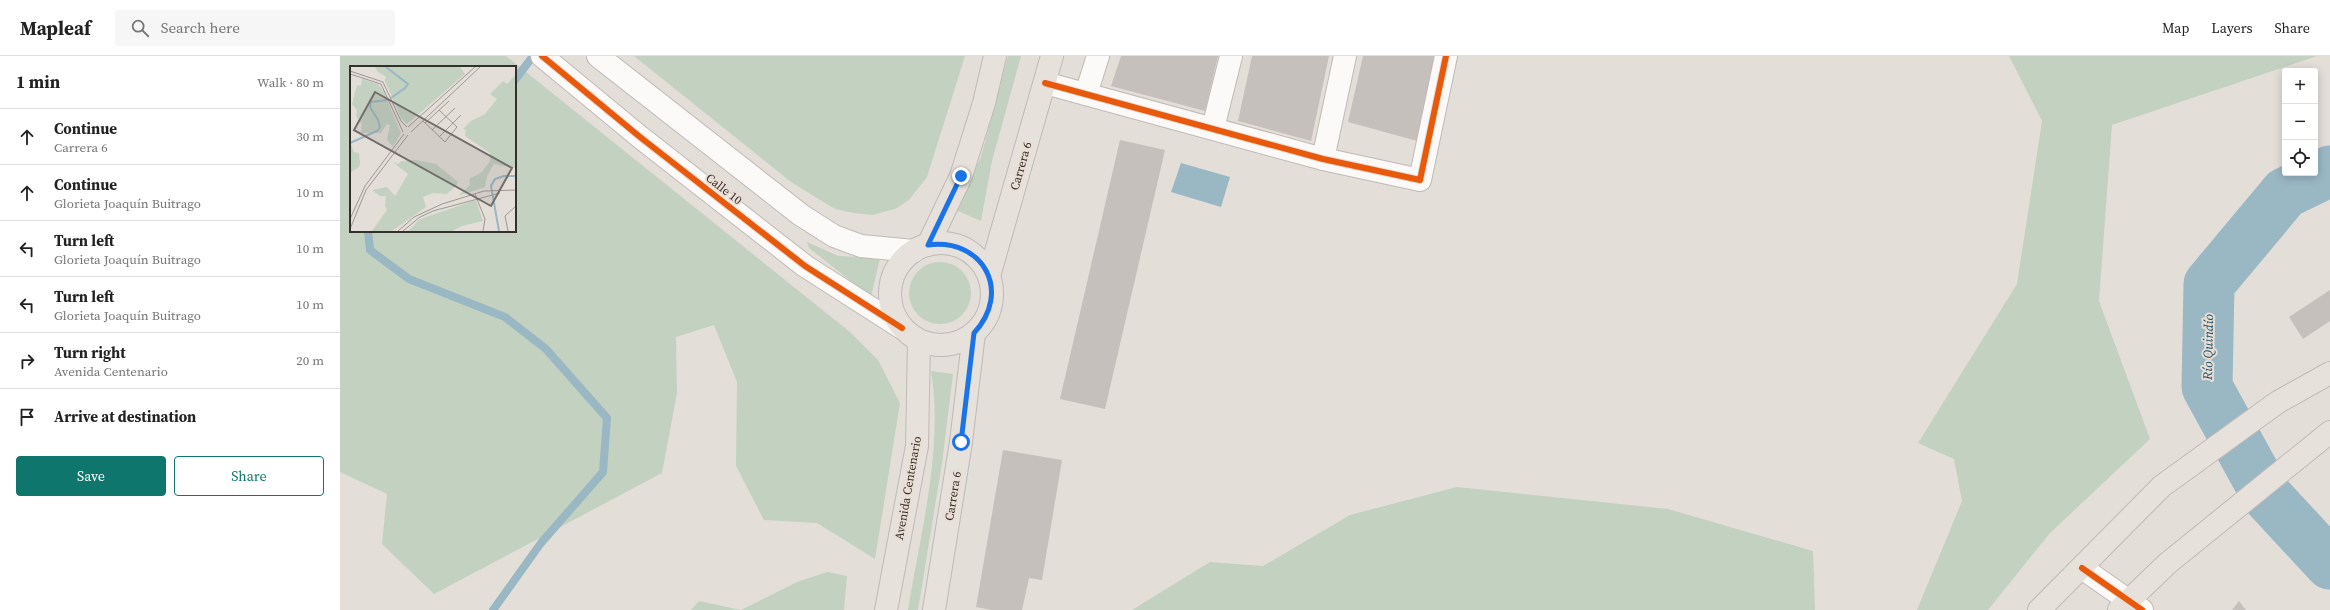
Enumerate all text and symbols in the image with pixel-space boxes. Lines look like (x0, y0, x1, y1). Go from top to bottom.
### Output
search box (115, 10, 395, 46)
text: Mapleaf (20, 15, 91, 41)
icon: search (129, 17, 151, 39)
text: Search here (161, 17, 240, 38)
text: Map (2162, 18, 2189, 38)
text: Layers (2211, 18, 2253, 38)
text: Share (2275, 18, 2310, 38)
inset map (350, 66, 516, 232)
map controls (2282, 68, 2318, 176)
button: + (2282, 68, 2318, 104)
text: 1 min (16, 70, 60, 94)
text: Walk · 80 m (257, 74, 324, 91)
button: − (2282, 104, 2318, 140)
text: Continue (54, 118, 117, 139)
icon: ahead (16, 126, 38, 148)
text: 30 m (296, 128, 324, 145)
text: Carrera 6 (54, 139, 108, 156)
street label: Carrera 6 (1006, 140, 1036, 192)
button: locate (2282, 140, 2318, 176)
route end (952, 167, 970, 185)
street label: Calle 10 (703, 170, 745, 208)
text: Continue (54, 174, 117, 195)
icon: ahead (16, 182, 38, 204)
text: 10 m (296, 184, 324, 201)
text: Glorieta Joaquín Buitrago (54, 195, 201, 212)
text: Turn left (54, 230, 114, 251)
icon: left (16, 238, 38, 260)
text: 10 m (296, 240, 324, 257)
text: Glorieta Joaquín Buitrago (54, 251, 201, 268)
text: Turn left (54, 286, 114, 307)
icon: left (16, 294, 38, 316)
text: 10 m (296, 296, 324, 313)
text: Glorieta Joaquín Buitrago (54, 307, 201, 324)
water label: Río Quindío (2199, 314, 2217, 381)
text: Turn right (54, 342, 126, 363)
icon: right (16, 350, 38, 372)
text: 20 m (296, 352, 324, 369)
text: Avenida Centenario (54, 363, 168, 380)
icon: arrive (16, 406, 38, 428)
text: Arrive at destination (54, 406, 196, 427)
route start (952, 433, 970, 451)
street label: Avenida Centenario (891, 434, 925, 541)
button: Save (16, 456, 166, 496)
button: Share (174, 456, 324, 496)
street label: Carrera 6 (941, 470, 965, 522)

